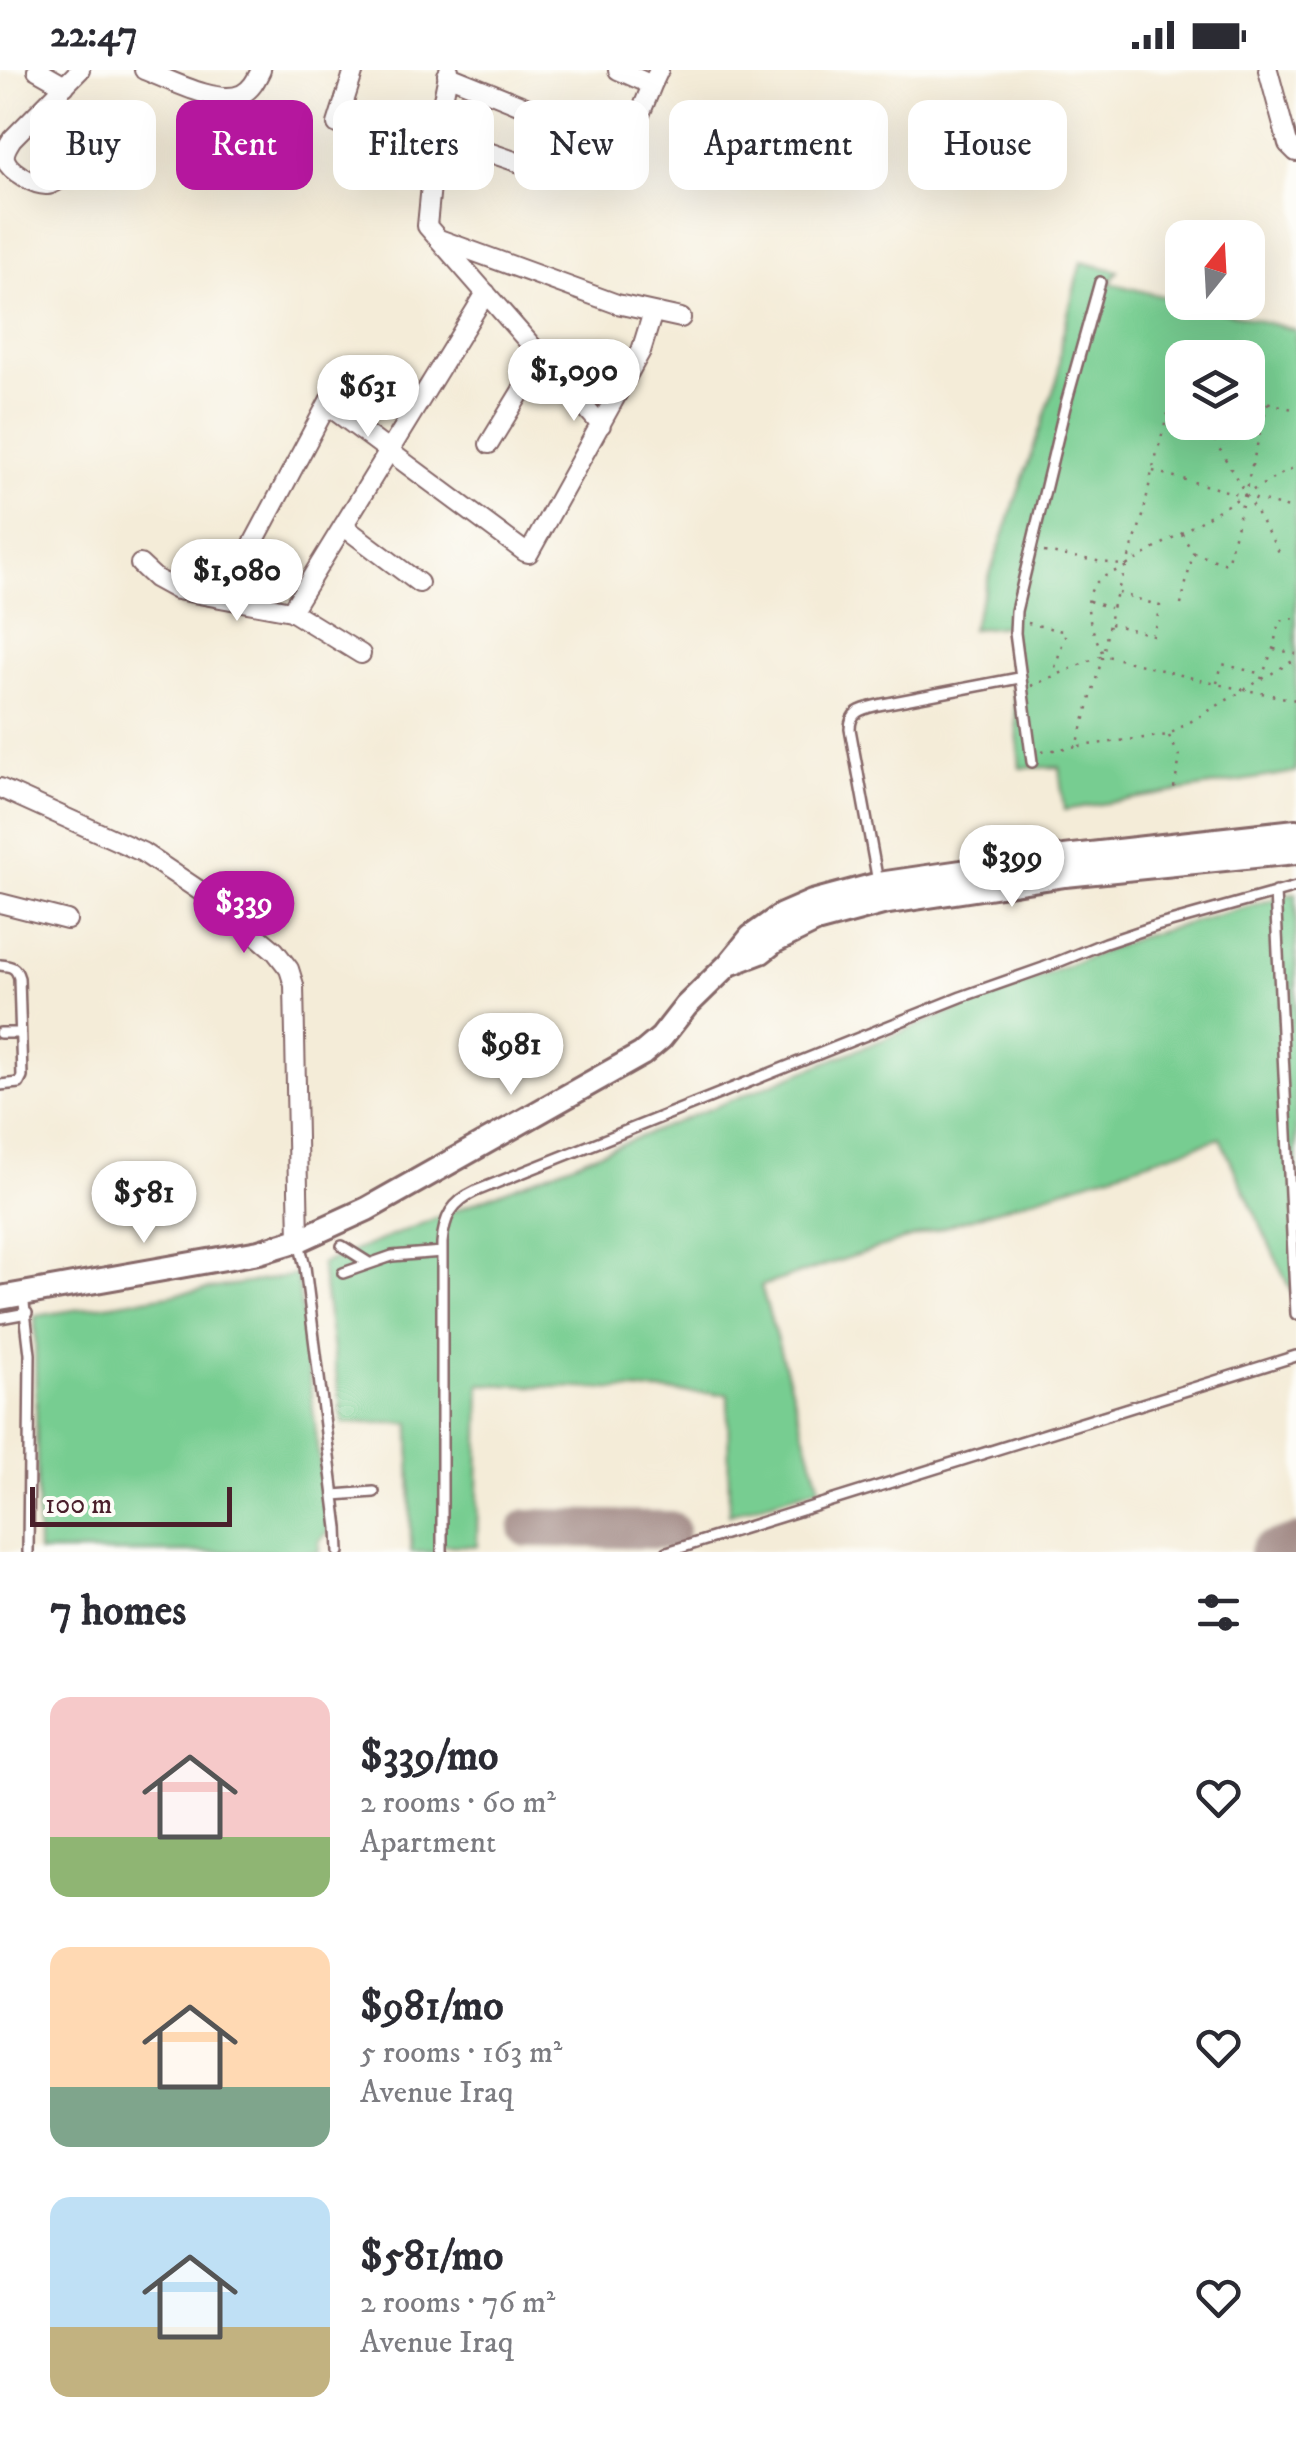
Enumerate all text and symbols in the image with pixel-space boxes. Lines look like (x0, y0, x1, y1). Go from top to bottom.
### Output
text: 22:47 (50, 11, 138, 59)
chip: Buy (30, 100, 156, 190)
chip: Rent (176, 100, 313, 190)
chip: Filters (333, 100, 494, 190)
chip: New (514, 100, 649, 190)
chip: Apartment (669, 100, 888, 190)
chip: House (908, 100, 1067, 190)
north arrow (1165, 220, 1265, 320)
map controls (1165, 220, 1265, 440)
pin: $1,090 (493, 339, 655, 424)
button: layers (1165, 340, 1265, 440)
text: $1,090 (530, 351, 618, 391)
pin: $631 (309, 355, 427, 440)
text: $631 (339, 367, 397, 407)
pin: $1,080 (156, 539, 318, 624)
text: $1,080 (193, 551, 281, 591)
pin: $399 (953, 825, 1071, 910)
text: $399 (981, 837, 1043, 877)
pin: $339 (185, 871, 303, 956)
text: $339 (215, 883, 273, 923)
pin: $981 (452, 1013, 570, 1098)
text: $981 (480, 1025, 542, 1065)
pin: $581 (85, 1161, 203, 1246)
text: $581 (113, 1173, 175, 1213)
scale bar (30, 1482, 232, 1526)
text: 100 m (45, 1487, 112, 1522)
icon: filters (1191, 1585, 1246, 1640)
text: 7 homes (50, 1586, 186, 1638)
text: $339/mo (360, 1731, 498, 1783)
icon: home (130, 1737, 250, 1857)
icon: heart (1191, 1770, 1246, 1825)
text: 2 rooms · 60 m² (360, 1783, 556, 1823)
text: Apartment (360, 1823, 496, 1863)
text: $981/mo (360, 1981, 504, 2033)
icon: home (130, 1987, 250, 2107)
icon: heart (1191, 2020, 1246, 2075)
text: 5 rooms · 163 m² (360, 2033, 562, 2073)
text: Avenue Iraq (360, 2073, 514, 2113)
text: $581/mo (360, 2231, 503, 2283)
icon: home (130, 2237, 250, 2357)
icon: heart (1191, 2270, 1246, 2325)
text: 2 rooms · 76 m² (360, 2283, 555, 2323)
text: Avenue Iraq (360, 2323, 514, 2363)

